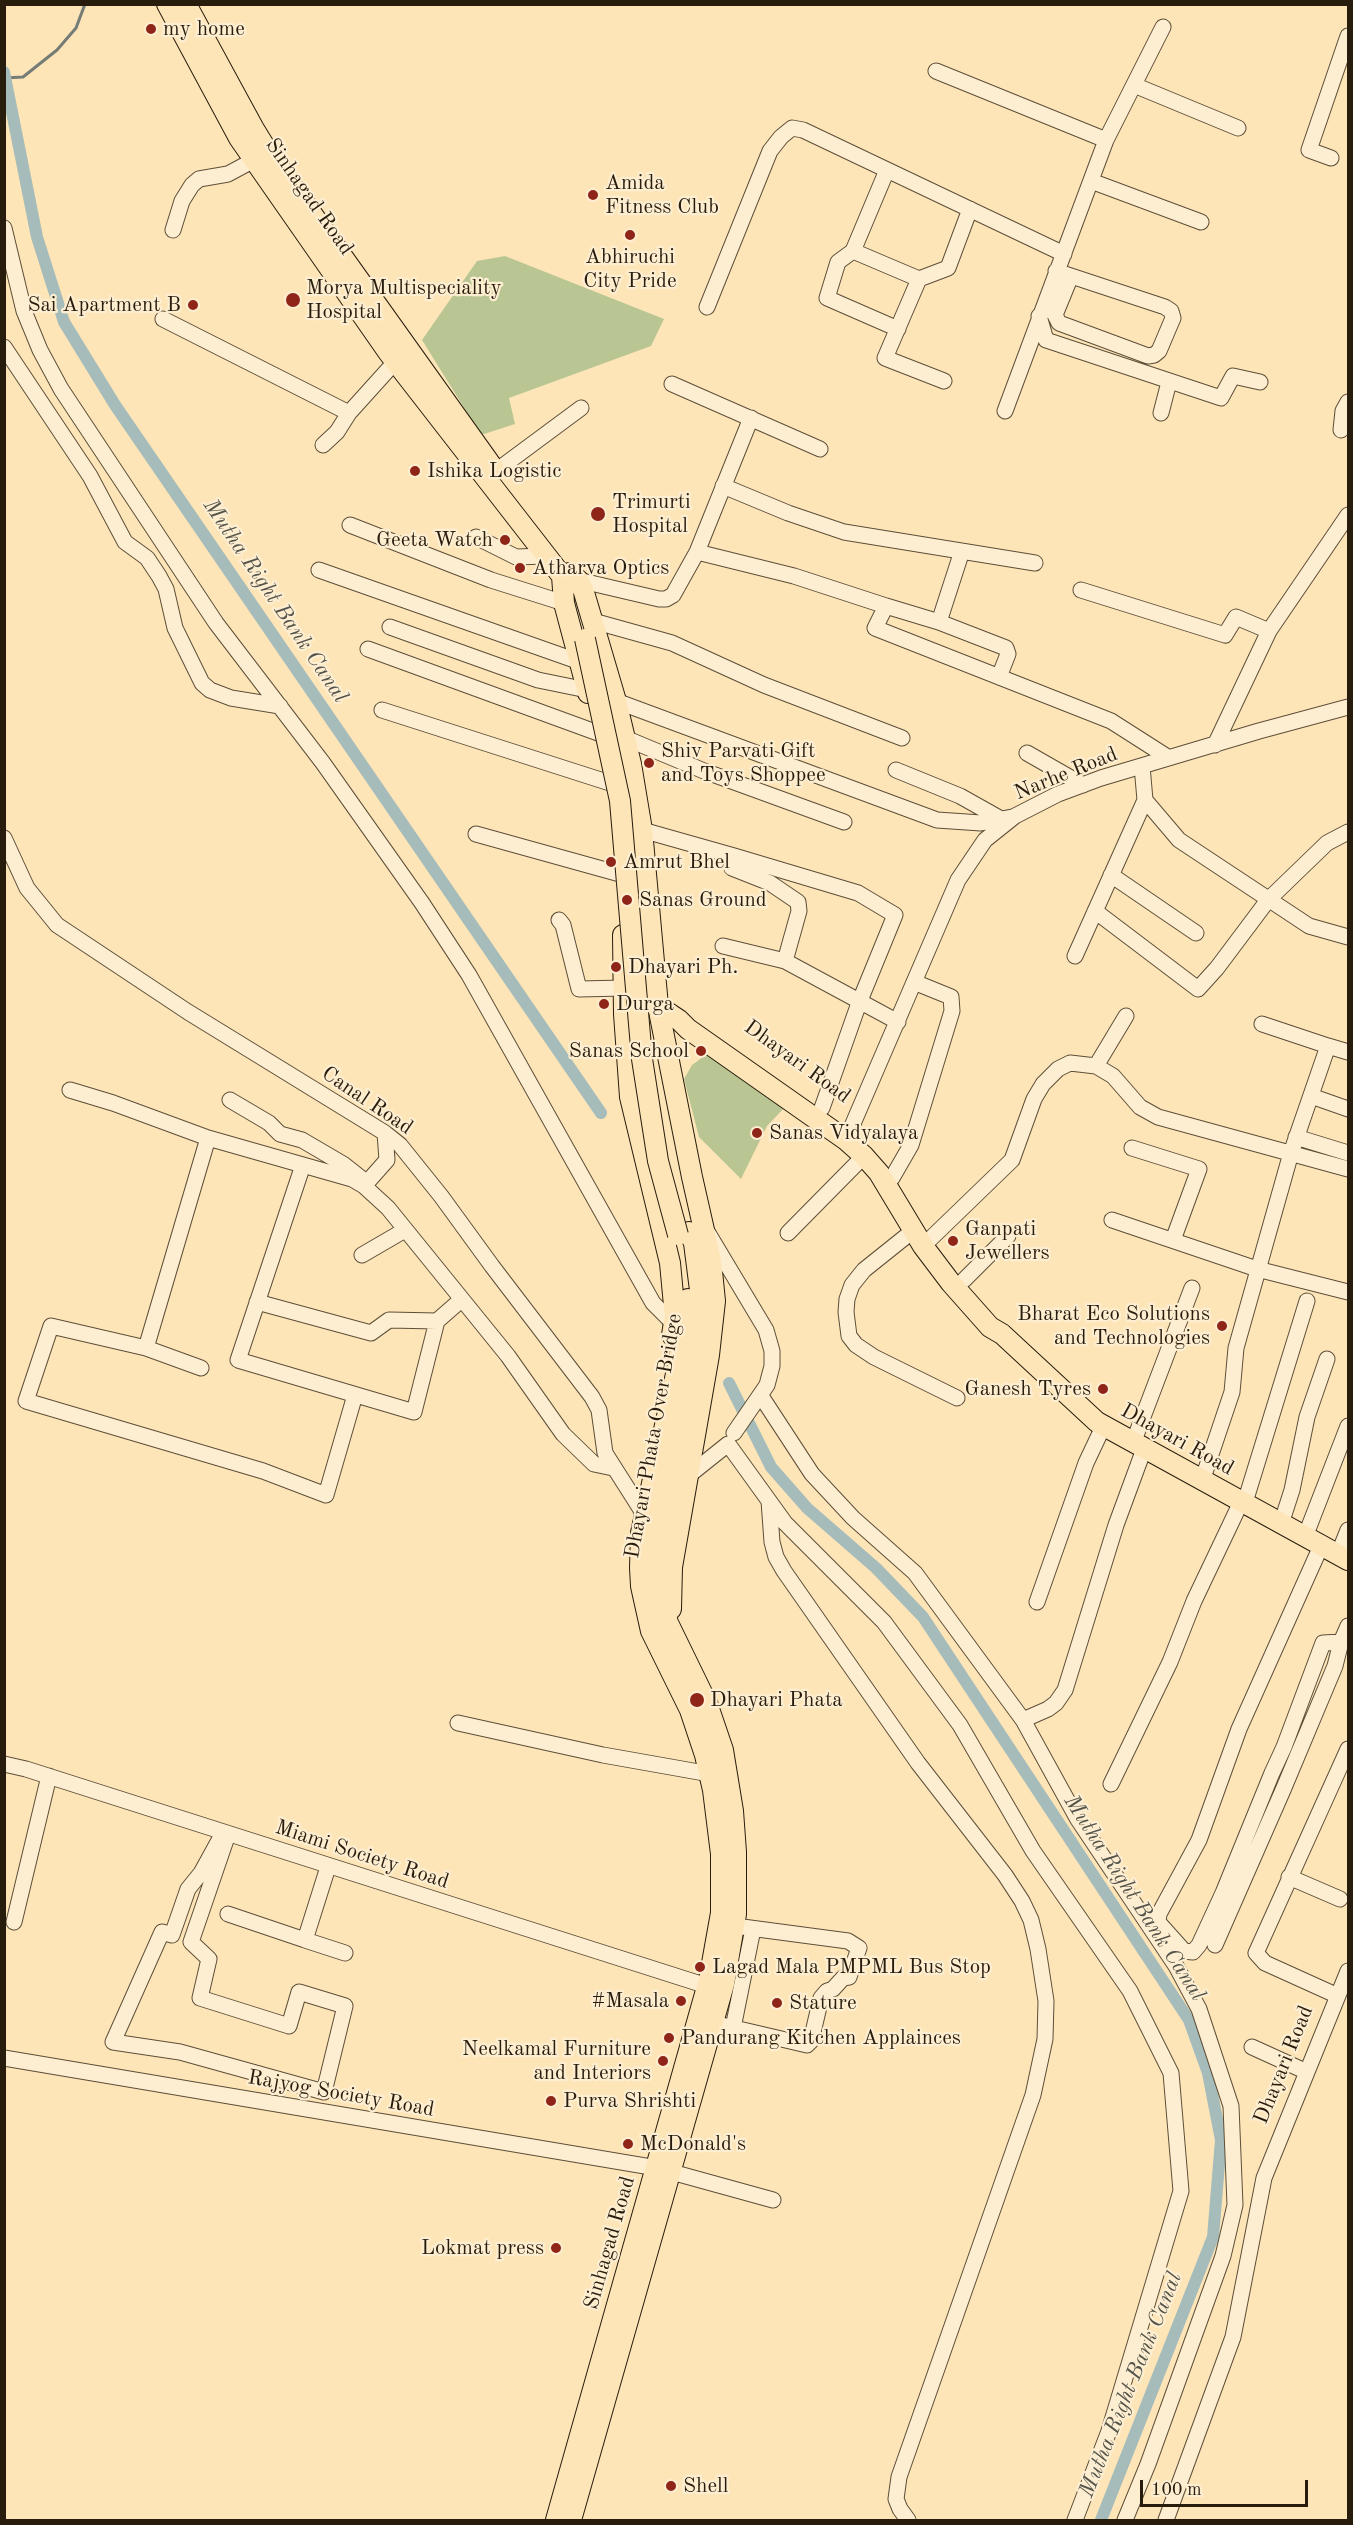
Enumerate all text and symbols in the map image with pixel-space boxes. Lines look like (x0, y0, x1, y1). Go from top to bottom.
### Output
place label: my home (163, 16, 245, 42)
marker: my home (144, 22, 158, 36)
street label: Sinhagad Road (259, 134, 359, 260)
place label: Amida Fitness Club (605, 170, 719, 220)
marker: Amida Fitness Club (586, 188, 600, 202)
marker: Abhiruchi City Pride (623, 228, 637, 242)
place label: Abhiruchi City Pride (583, 244, 677, 294)
place label: Morya Multispeciality Hospital (306, 275, 502, 325)
marker: Morya Multispeciality Hospital (284, 291, 302, 309)
place label: Sai Apartment B (27, 292, 181, 318)
marker: Sai Apartment B (186, 298, 200, 312)
place label: Ishika Logistic (427, 458, 561, 484)
marker: Ishika Logistic (408, 464, 422, 478)
place label: Trimurti Hospital (612, 489, 691, 539)
water label: Mutha Right Bank Canal (197, 494, 353, 708)
marker: Trimurti Hospital (589, 505, 607, 523)
place label: Geeta Watch (376, 527, 493, 553)
marker: Geeta Watch (498, 533, 512, 547)
place label: Atharva Optics (532, 555, 669, 581)
marker: Atharva Optics (513, 561, 527, 575)
place label: Shiv Parvati Gift and Toys Shoppee (661, 738, 826, 788)
street label: Narhe Road (1011, 742, 1121, 806)
marker: Shiv Parvati Gift and Toys Shoppee (642, 756, 656, 770)
place label: Amrut Bhel (623, 849, 730, 875)
marker: Amrut Bhel (604, 855, 618, 869)
place label: Sanas Ground (639, 887, 767, 913)
marker: Sanas Ground (620, 893, 634, 907)
place label: Dhayari Ph. (628, 954, 738, 980)
marker: Dhayari Ph. (609, 960, 623, 974)
place label: Durga (616, 991, 674, 1017)
marker: Durga (597, 997, 611, 1011)
street label: Dhayari Road (739, 1015, 855, 1109)
place label: Sanas School (569, 1038, 689, 1064)
marker: Sanas School (694, 1044, 708, 1058)
street label: Canal Road (317, 1061, 417, 1141)
place label: Sanas Vidyalaya (769, 1120, 918, 1146)
marker: Sanas Vidyalaya (750, 1126, 764, 1140)
place label: Ganpati Jewellers (965, 1216, 1050, 1266)
marker: Ganpati Jewellers (946, 1234, 960, 1248)
place label: Bharat Eco Solutions and Technologies (1017, 1301, 1210, 1351)
street label: Dhayari Phata Over Bridge (620, 1312, 688, 1560)
marker: Bharat Eco Solutions and Technologies (1215, 1319, 1229, 1333)
place label: Ganesh Tyres (965, 1376, 1091, 1402)
marker: Ganesh Tyres (1096, 1382, 1110, 1396)
street label: Dhayari Road (1116, 1399, 1238, 1481)
place label: Dhayari Phata (710, 1687, 843, 1713)
marker: Dhayari Phata (688, 1691, 706, 1709)
water label: Mutha Right Bank Canal (1057, 1790, 1211, 2006)
street label: Miami Society Road (272, 1815, 452, 1895)
place label: Lagad Mala PMPML Bus Stop (712, 1954, 991, 1980)
marker: Lagad Mala PMPML Bus Stop (693, 1960, 707, 1974)
place label: #Masala (591, 1988, 669, 2014)
place label: Stature (789, 1990, 857, 2016)
marker: #Masala (674, 1994, 688, 2008)
marker: Stature (770, 1996, 784, 2010)
street label: Dhayari Road (1249, 2002, 1319, 2128)
place label: Pandurang Kitchen Applainces (681, 2025, 961, 2051)
marker: Pandurang Kitchen Applainces (662, 2031, 676, 2045)
place label: Neelkamal Furniture and Interiors (462, 2036, 651, 2086)
marker: Neelkamal Furniture and Interiors (656, 2054, 670, 2068)
street label: Rajyog Society Road (246, 2065, 436, 2123)
place label: Purva Shrishti (563, 2088, 696, 2114)
marker: Purva Shrishti (544, 2094, 558, 2108)
place label: McDonald's (640, 2131, 746, 2157)
marker: McDonald's (621, 2137, 635, 2151)
street label: Sinhagad Road (579, 2174, 641, 2312)
place label: Lokmat press (421, 2235, 544, 2261)
marker: Lokmat press (549, 2241, 563, 2255)
water label: Mutha Right Bank Canal (1074, 2269, 1188, 2501)
scale bar (1143, 2468, 1311, 2506)
place label: Shell (683, 2473, 728, 2499)
marker: Shell (664, 2479, 678, 2493)
text: 100 m (1151, 2481, 1202, 2499)

